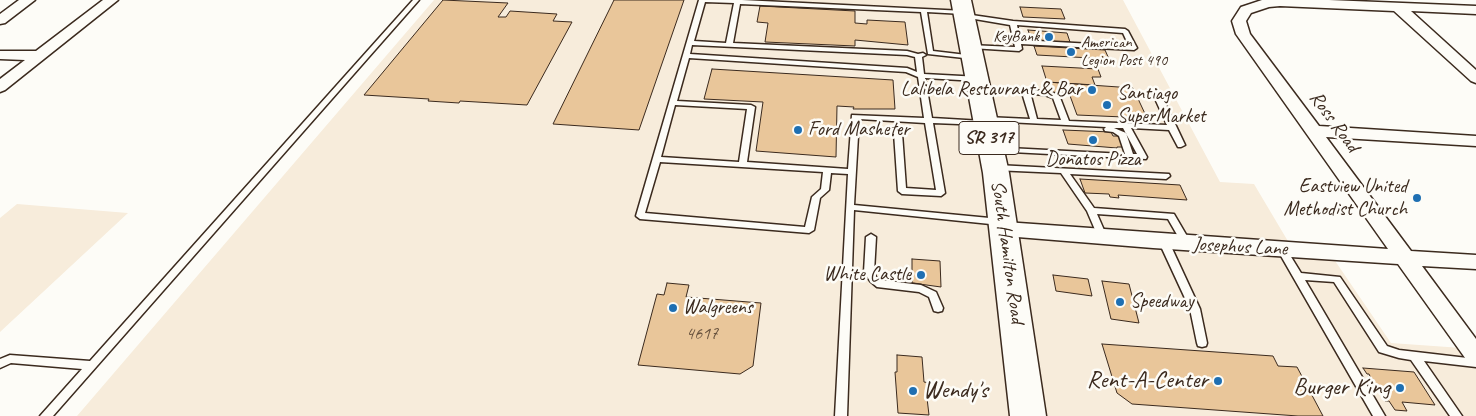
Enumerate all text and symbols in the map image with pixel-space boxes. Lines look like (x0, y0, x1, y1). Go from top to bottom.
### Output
place label: KeyBank (993, 27, 1039, 47)
marker: KeyBank (1043, 31, 1055, 43)
place label: American Legion Post 490 (1081, 33, 1167, 71)
marker: American Legion Post 490 (1065, 46, 1077, 58)
place label: Lalibela Restaurant & Bar (901, 78, 1082, 102)
place label: Santiago SuperMarket (1117, 82, 1205, 129)
marker: Lalibela Restaurant & Bar (1086, 84, 1098, 96)
street label: Ross Road (1304, 87, 1364, 157)
marker: Santiago SuperMarket (1101, 99, 1113, 111)
place label: Ford Masheter (808, 118, 909, 142)
road number: SR 317 (959, 122, 1019, 154)
marker: Ford Masheter (792, 124, 804, 136)
marker: Donatos Pizza (1087, 134, 1099, 146)
place label: Donatos Pizza (1045, 148, 1141, 172)
place label: Eastview United Methodist Church (1283, 175, 1407, 222)
street label: South Hamilton Road (985, 179, 1029, 325)
marker: Eastview United Methodist Church (1411, 192, 1423, 204)
street label: Josephus Lane (1192, 233, 1288, 261)
place label: White Castle (824, 263, 911, 287)
marker: White Castle (915, 269, 927, 281)
place label: Speedway (1130, 290, 1193, 314)
place label: Walgreens (683, 296, 753, 320)
marker: Speedway (1114, 296, 1126, 308)
marker: Walgreens (667, 302, 679, 314)
house number: 4617 (686, 323, 718, 345)
place label: Rent-A-Center (1087, 367, 1208, 395)
place label: Burger King (1293, 374, 1390, 402)
marker: Rent-A-Center (1212, 375, 1224, 387)
place label: Wendy's (923, 377, 988, 405)
marker: Burger King (1394, 382, 1406, 394)
marker: Wendy's (907, 385, 919, 397)

